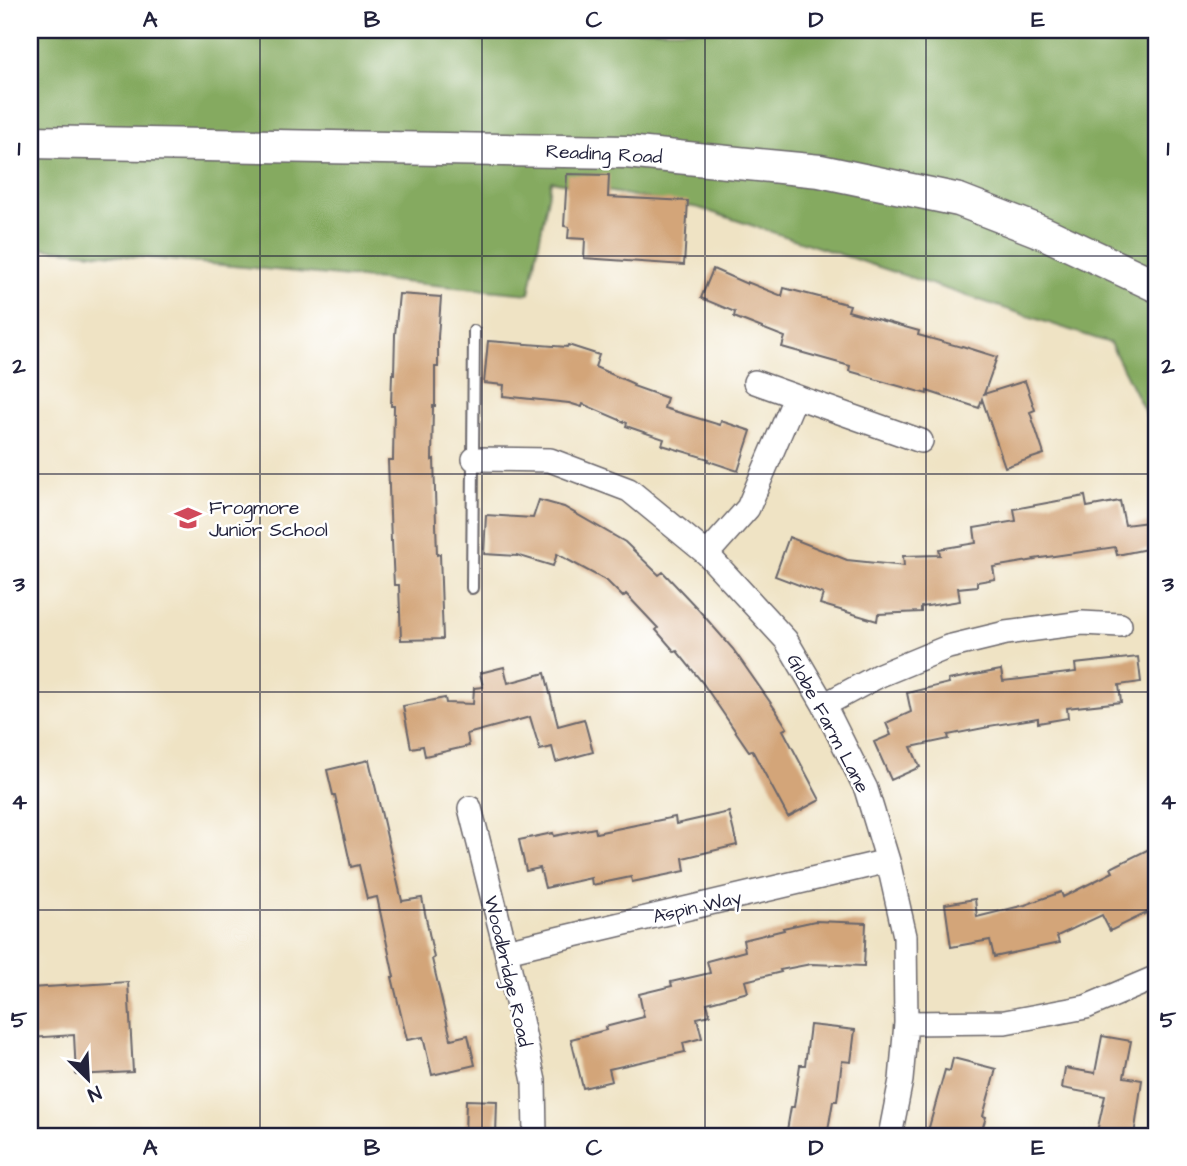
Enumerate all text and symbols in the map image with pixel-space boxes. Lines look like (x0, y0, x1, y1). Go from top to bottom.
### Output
text: A (143, 4, 158, 36)
text: B (364, 4, 381, 36)
text: C (586, 4, 603, 36)
text: D (809, 4, 824, 36)
text: E (1031, 4, 1045, 36)
text: 1 (18, 132, 21, 164)
text: 1 (1167, 132, 1170, 164)
street label: Reading Road (545, 138, 663, 172)
text: 2 (11, 350, 26, 382)
text: 2 (1160, 350, 1175, 382)
place label: Frogmore Junior School (209, 495, 328, 544)
school or university icon: Frogmore Junior School (173, 503, 203, 533)
text: 3 (12, 568, 25, 600)
text: 3 (1161, 568, 1174, 600)
street label: Globe Farm Lane (780, 650, 876, 798)
text: 4 (11, 786, 27, 818)
text: 4 (1160, 786, 1176, 818)
street label: Aspin Way (650, 884, 745, 932)
street label: Woodbridge Road (476, 893, 538, 1050)
text: 5 (11, 1004, 28, 1036)
text: 5 (1160, 1004, 1177, 1036)
north arrow (52, 1044, 122, 1114)
text: N (83, 1078, 105, 1108)
text: A (143, 1132, 158, 1164)
text: B (364, 1132, 381, 1164)
text: C (586, 1132, 603, 1164)
text: D (809, 1132, 824, 1164)
text: E (1031, 1132, 1045, 1164)

